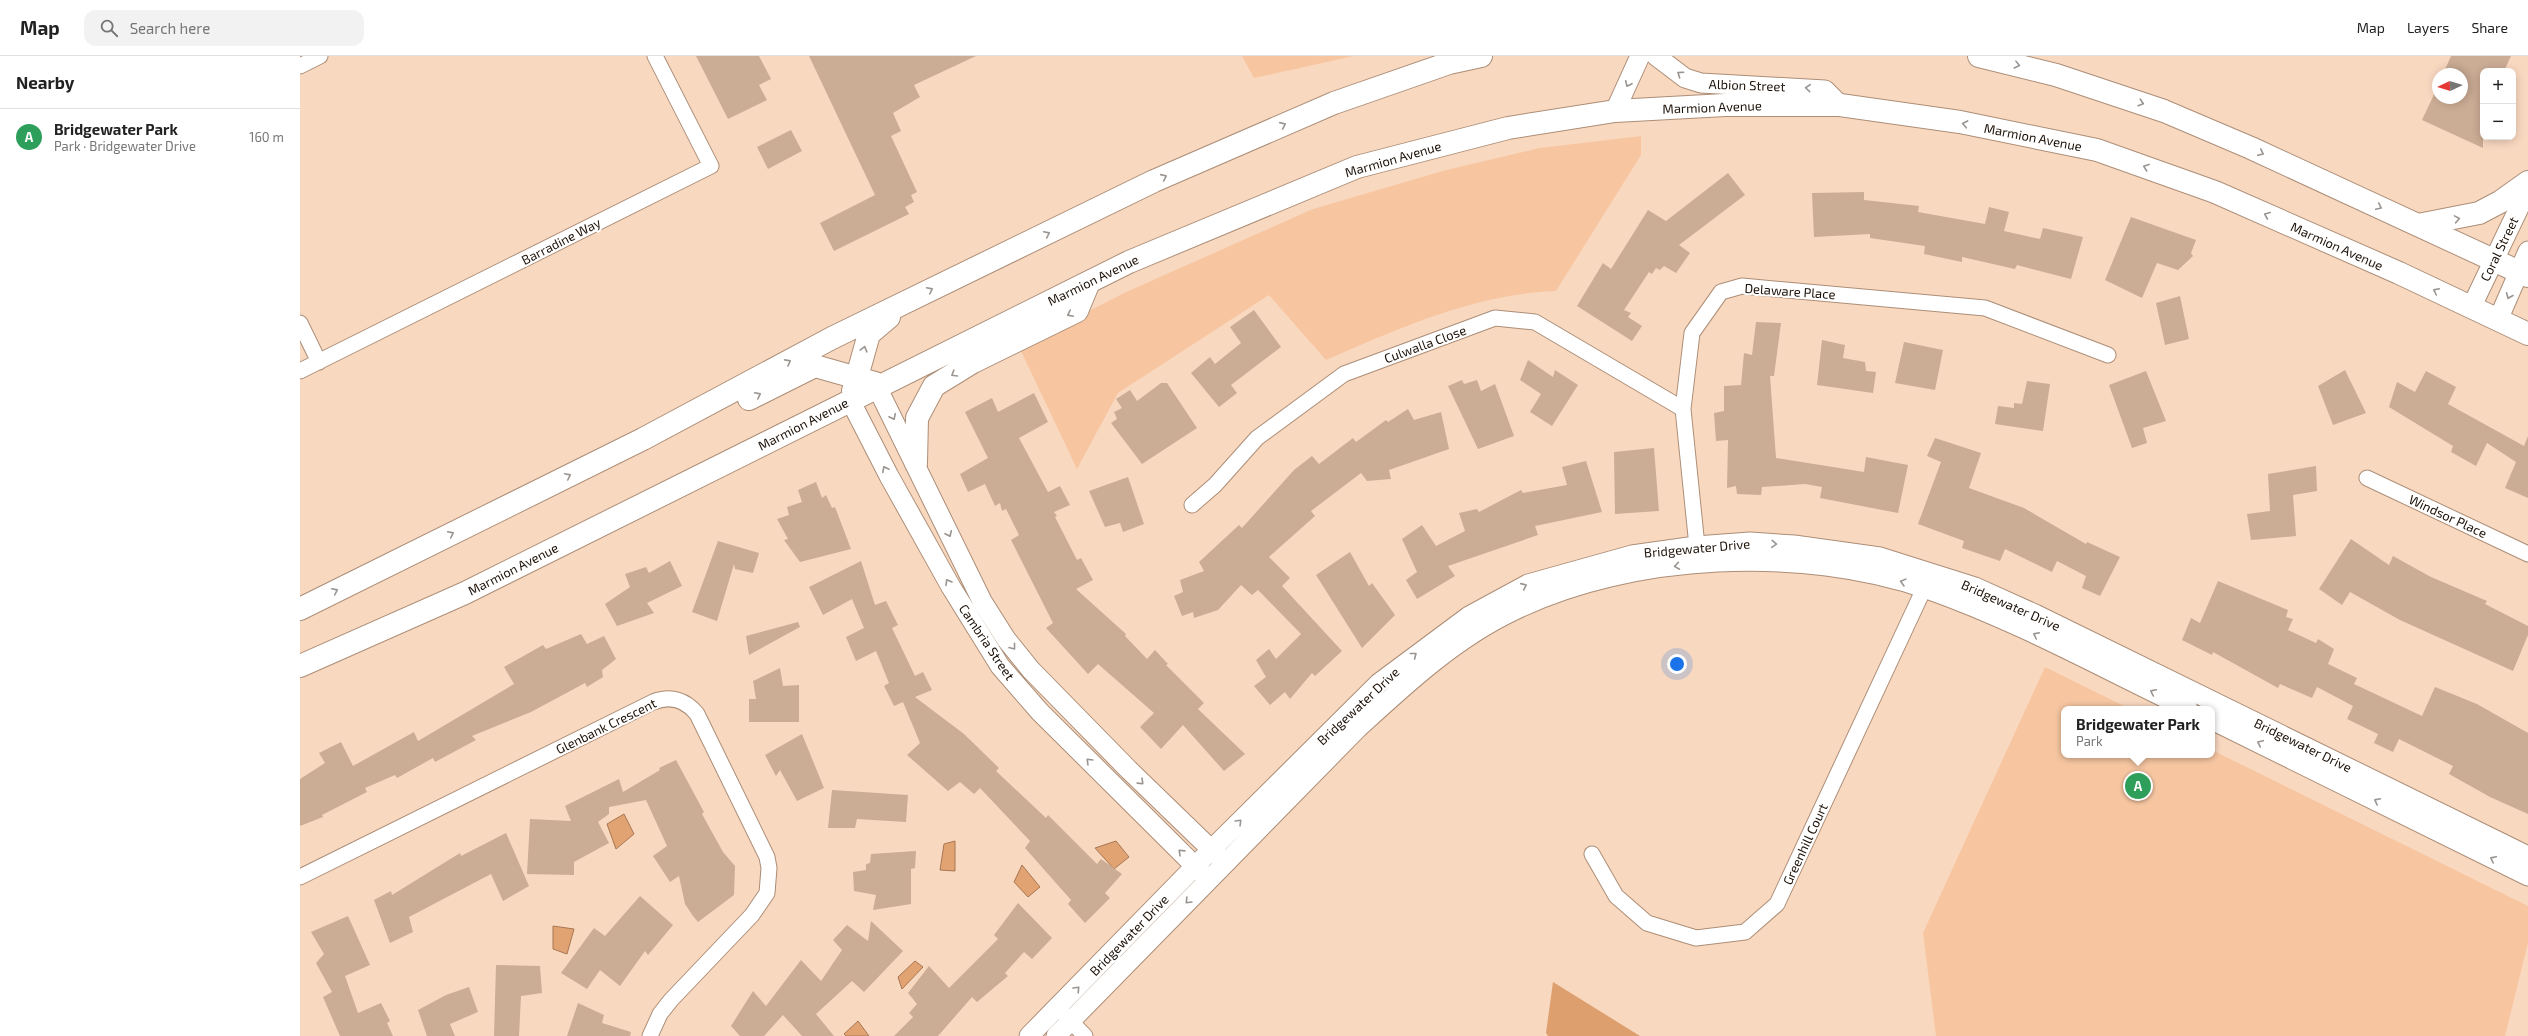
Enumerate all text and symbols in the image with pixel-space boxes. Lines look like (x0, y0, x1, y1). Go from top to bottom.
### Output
search box (84, 10, 364, 46)
text: Map (20, 16, 60, 39)
icon: search (98, 17, 120, 39)
text: Search here (130, 19, 210, 37)
text: Map (2357, 19, 2385, 36)
text: Layers (2407, 19, 2449, 36)
text: Share (2471, 19, 2508, 36)
one-way arrow (2014, 61, 2020, 69)
north arrow (2432, 68, 2468, 104)
map controls (2480, 68, 2516, 140)
button: + (2480, 68, 2516, 104)
one-way arrow (1677, 71, 1684, 79)
text: Nearby (16, 72, 74, 92)
street label: Albion Street (1708, 76, 1786, 94)
one-way arrow (1625, 79, 1633, 87)
one-way arrow (1805, 84, 1811, 93)
street label: Marmion Avenue (1662, 97, 1762, 117)
one-way arrow (2138, 99, 2145, 107)
button: − (2480, 104, 2516, 140)
text: Bridgewater Park (54, 120, 178, 138)
one-way arrow (1962, 120, 1969, 128)
street label: Marmion Avenue (1983, 120, 2083, 154)
one-way arrow (1278, 122, 1286, 130)
text: A (25, 129, 33, 145)
text: 160 m (249, 129, 284, 145)
text: Park · Bridgewater Drive (54, 138, 196, 154)
street label: Marmion Avenue (1343, 138, 1443, 180)
one-way arrow (2257, 148, 2265, 156)
one-way arrow (2142, 164, 2149, 172)
one-way arrow (1159, 174, 1167, 182)
one-way arrow (2376, 203, 2383, 211)
one-way arrow (2263, 211, 2270, 219)
street label: Barradine Way (519, 214, 603, 268)
street label: Coral Street (2477, 214, 2521, 284)
one-way arrow (2454, 215, 2460, 224)
street label: Marmion Avenue (2288, 218, 2386, 274)
one-way arrow (1042, 231, 1050, 239)
street label: Marmion Avenue (1045, 251, 1141, 309)
street label: Delaware Place (1744, 280, 1836, 302)
one-way arrow (925, 287, 933, 295)
one-way arrow (2433, 288, 2441, 296)
one-way arrow (2505, 292, 2513, 299)
one-way arrow (1066, 310, 1074, 317)
street label: Culwalla Close (1382, 322, 1468, 366)
one-way arrow (860, 346, 868, 352)
one-way arrow (784, 359, 791, 366)
one-way arrow (951, 369, 958, 377)
one-way arrow (754, 392, 761, 399)
street label: Marmion Avenue (755, 394, 851, 454)
one-way arrow (888, 413, 896, 420)
one-way arrow (882, 466, 890, 473)
one-way arrow (564, 473, 571, 481)
street label: Windsor Place (2406, 491, 2490, 541)
one-way arrow (944, 530, 952, 537)
one-way arrow (447, 531, 455, 539)
street label: Bridgewater Drive (1643, 535, 1751, 561)
street label: Marmion Avenue (465, 539, 561, 599)
one-way arrow (1771, 539, 1777, 548)
one-way arrow (1674, 561, 1680, 570)
street label: Bridgewater Drive (1959, 576, 2063, 634)
one-way arrow (946, 579, 953, 586)
one-way arrow (1899, 579, 1906, 587)
one-way arrow (1519, 583, 1527, 591)
one-way arrow (331, 589, 338, 596)
street label: Cambria Street (956, 601, 1018, 683)
one-way arrow (2033, 632, 2041, 640)
one-way arrow (1008, 643, 1015, 650)
one-way arrow (1410, 653, 1417, 660)
your location (1667, 654, 1687, 674)
street label: Bridgewater Drive (1314, 664, 1402, 748)
one-way arrow (2150, 689, 2157, 697)
street label: Glenbank Crescent (553, 695, 659, 757)
popup (2061, 706, 2215, 758)
street label: Bridgewater Drive (2252, 714, 2354, 776)
text: Bridgewater Park (2076, 715, 2200, 733)
text: Park (2076, 733, 2103, 749)
one-way arrow (2257, 740, 2264, 748)
one-way arrow (1086, 758, 1093, 766)
pin: A (2125, 771, 2151, 801)
one-way arrow (1136, 777, 1144, 785)
one-way arrow (2373, 798, 2381, 806)
street label: Greenhill Court (1779, 801, 1831, 887)
one-way arrow (1234, 820, 1242, 827)
one-way arrow (1178, 850, 1186, 857)
one-way arrow (2490, 856, 2497, 864)
street label: Bridgewater Drive (1086, 891, 1172, 979)
one-way arrow (1185, 896, 1193, 904)
one-way arrow (1072, 986, 1080, 994)

